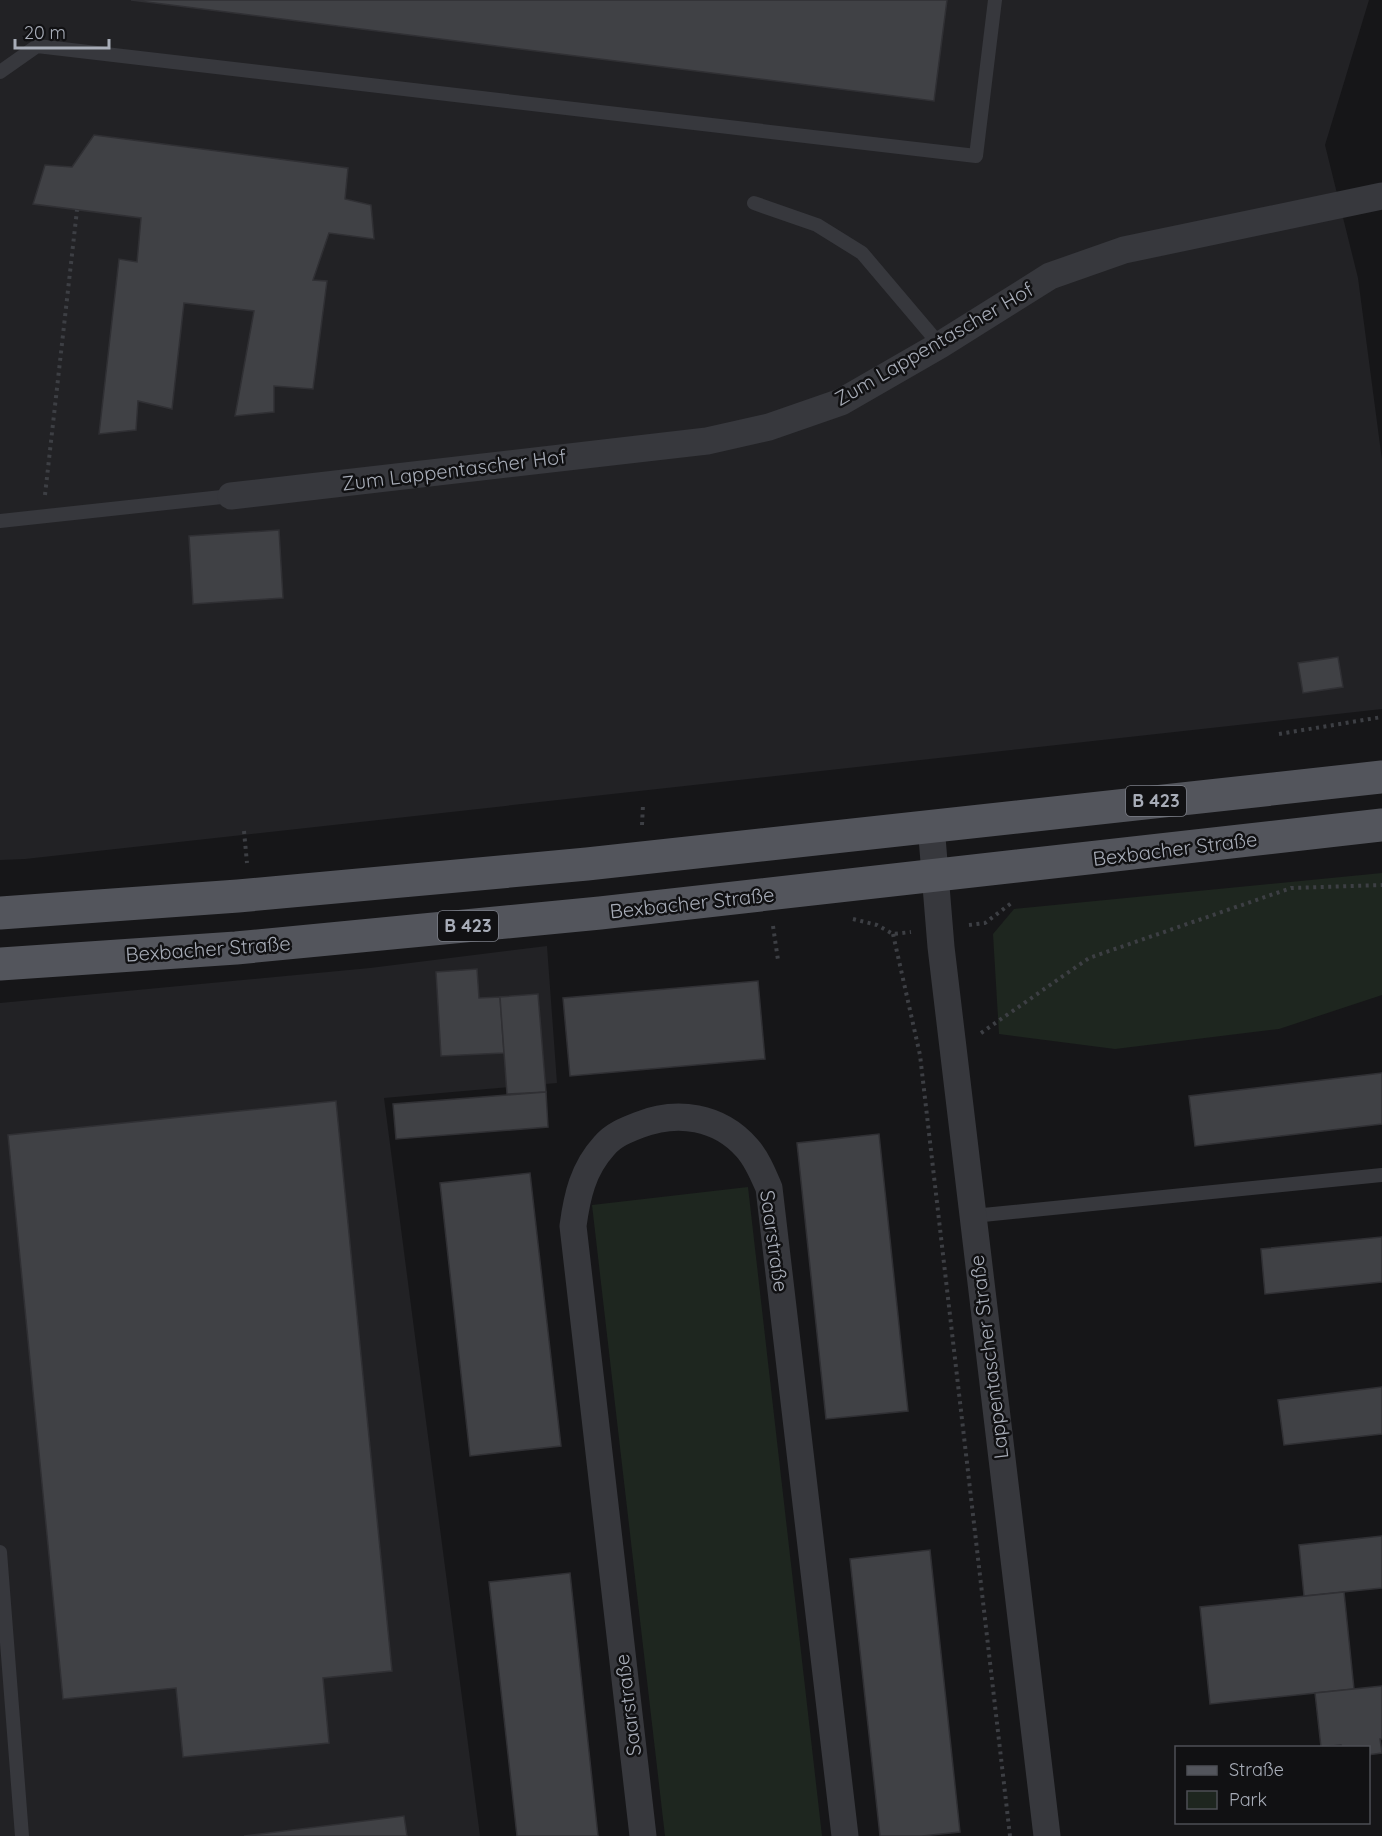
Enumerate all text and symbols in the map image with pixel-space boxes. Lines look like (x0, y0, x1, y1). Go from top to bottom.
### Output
scale bar (15, 12, 110, 50)
text: 20 m (24, 21, 66, 44)
street label: Zum Lappentascher Hof (830, 276, 1038, 411)
street label: Zum Lappentascher Hof (340, 443, 568, 496)
road number: B 423 (1126, 786, 1186, 816)
street label: Bexbacher Straße (1091, 826, 1258, 871)
street label: Bexbacher Straße (608, 881, 775, 924)
road number: B 423 (438, 911, 498, 941)
street label: Bexbacher Straße (125, 930, 291, 967)
street label: Saarstraße (755, 1188, 794, 1293)
street label: Lappentascher Straße (964, 1254, 1013, 1460)
street label: Saarstraße (609, 1653, 646, 1757)
legend (1175, 1746, 1370, 1824)
text: Straße (1229, 1758, 1284, 1781)
text: Park (1229, 1788, 1267, 1811)

